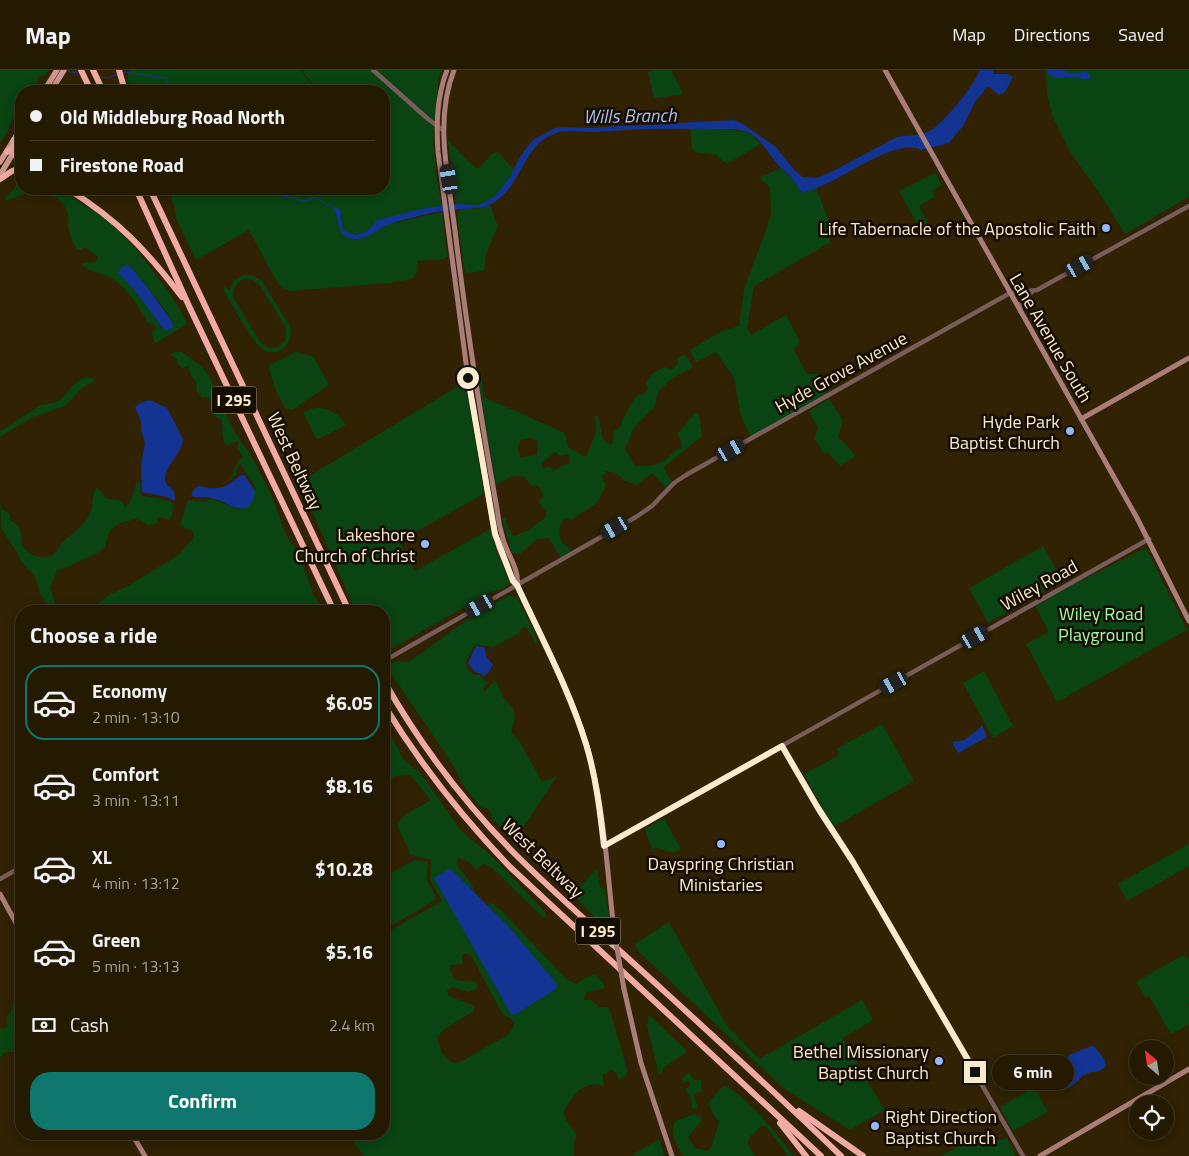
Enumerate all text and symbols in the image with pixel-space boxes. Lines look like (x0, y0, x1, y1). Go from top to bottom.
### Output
text: Map (25, 17, 71, 53)
text: Map (952, 21, 986, 48)
text: Directions (1014, 21, 1090, 48)
text: Saved (1118, 21, 1164, 48)
water label: Wills Branch (583, 100, 677, 130)
text: Old Middleburg Road North (60, 102, 285, 131)
text: Firestone Road (60, 150, 184, 179)
car (439, 163, 458, 195)
place label: Life Tabernacle of the Apostolic Faith (819, 215, 1096, 242)
marker: Life Tabernacle of the Apostolic Faith (1100, 222, 1112, 234)
car (1063, 252, 1096, 280)
street label: Lane Avenue South (1003, 268, 1099, 408)
street label: Hyde Grove Avenue (770, 324, 912, 420)
route start (457, 367, 479, 389)
road number: I 295 (212, 386, 256, 414)
street label: West Beltway (261, 408, 330, 515)
place label: Hyde Park Baptist Church (949, 408, 1060, 456)
marker: Hyde Park Baptist Church (1064, 425, 1076, 437)
car (714, 436, 747, 464)
car (598, 514, 631, 542)
place label: Lakeshore Church of Christ (295, 521, 416, 569)
marker: Lakeshore Church of Christ (419, 538, 431, 550)
street label: Wiley Road (995, 553, 1083, 617)
car (463, 592, 496, 620)
park label: Wiley Road Playground (1058, 600, 1144, 648)
text: Choose a ride (30, 618, 157, 652)
car (958, 623, 991, 651)
car (877, 669, 910, 697)
text: Economy (92, 676, 167, 705)
icon: car (32, 680, 77, 725)
text: $6.05 (326, 688, 373, 717)
text: 2 min · 13:10 (92, 705, 180, 729)
text: Comfort (92, 759, 159, 788)
icon: car (32, 763, 77, 808)
text: $8.16 (326, 771, 373, 800)
text: 3 min · 13:11 (92, 788, 180, 812)
street label: West Beltway (496, 812, 590, 904)
marker: Dayspring Christian Ministaries (715, 838, 727, 850)
text: XL (92, 842, 112, 871)
icon: car (32, 846, 77, 891)
place label: Dayspring Christian Ministaries (648, 850, 794, 898)
text: $10.28 (315, 854, 373, 883)
text: 4 min · 13:12 (92, 871, 180, 895)
road number: I 295 (576, 918, 620, 944)
text: Green (92, 925, 141, 954)
icon: car (32, 929, 77, 974)
text: $5.16 (326, 937, 373, 966)
text: 5 min · 13:13 (92, 954, 180, 978)
text: Cash (70, 1010, 109, 1039)
icon: cash (30, 1011, 58, 1039)
text: 2.4 km (329, 1013, 375, 1037)
place label: Bethel Missionary Baptist Church (793, 1038, 929, 1086)
north arrow (1129, 1040, 1174, 1085)
map controls (1129, 1040, 1174, 1140)
callout: 6 min (992, 1054, 1075, 1090)
marker: Bethel Missionary Baptist Church (933, 1055, 945, 1067)
text: 6 min (1014, 1060, 1052, 1084)
route end (964, 1061, 986, 1083)
button: Confirm (30, 1072, 375, 1130)
button: locate (1129, 1095, 1174, 1140)
place label: Right Direction Baptist Church (885, 1103, 997, 1151)
marker: Right Direction Baptist Church (869, 1120, 881, 1132)

